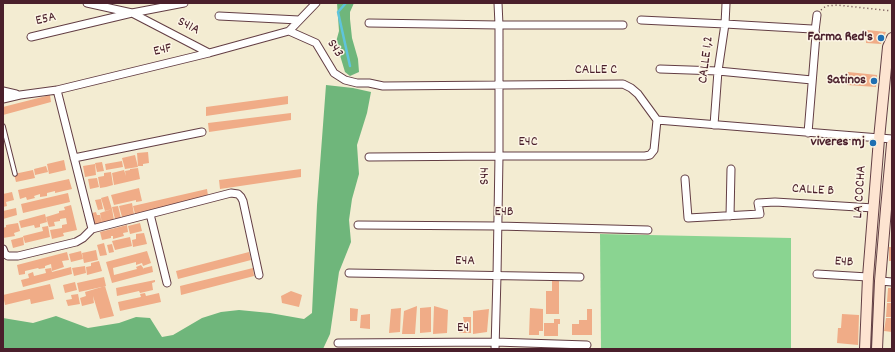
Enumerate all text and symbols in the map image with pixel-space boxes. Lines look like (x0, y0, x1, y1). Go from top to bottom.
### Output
street label: E5A (34, 10, 58, 30)
street label: S41A (174, 14, 202, 40)
place label: Farma Red's (807, 30, 873, 46)
marker: Farma Red's (876, 33, 886, 43)
street label: CALLE 1,2 (696, 35, 718, 85)
street label: S43 (322, 37, 346, 61)
street label: E4F (152, 41, 174, 61)
street label: CALLE C (575, 63, 617, 79)
place label: Satinos (827, 73, 866, 89)
marker: Satinos (869, 76, 879, 86)
street label: E4C (518, 135, 538, 151)
place label: viveres mj (811, 135, 865, 151)
marker: viveres mj (868, 138, 878, 148)
street label: LA COCHA (851, 165, 871, 219)
street label: S44 (477, 167, 495, 185)
street label: CALLE B (791, 182, 835, 200)
street label: E4B (494, 204, 514, 222)
street label: E4A (455, 253, 475, 271)
street label: E4B (834, 254, 854, 272)
street label: E4 (457, 321, 469, 337)

